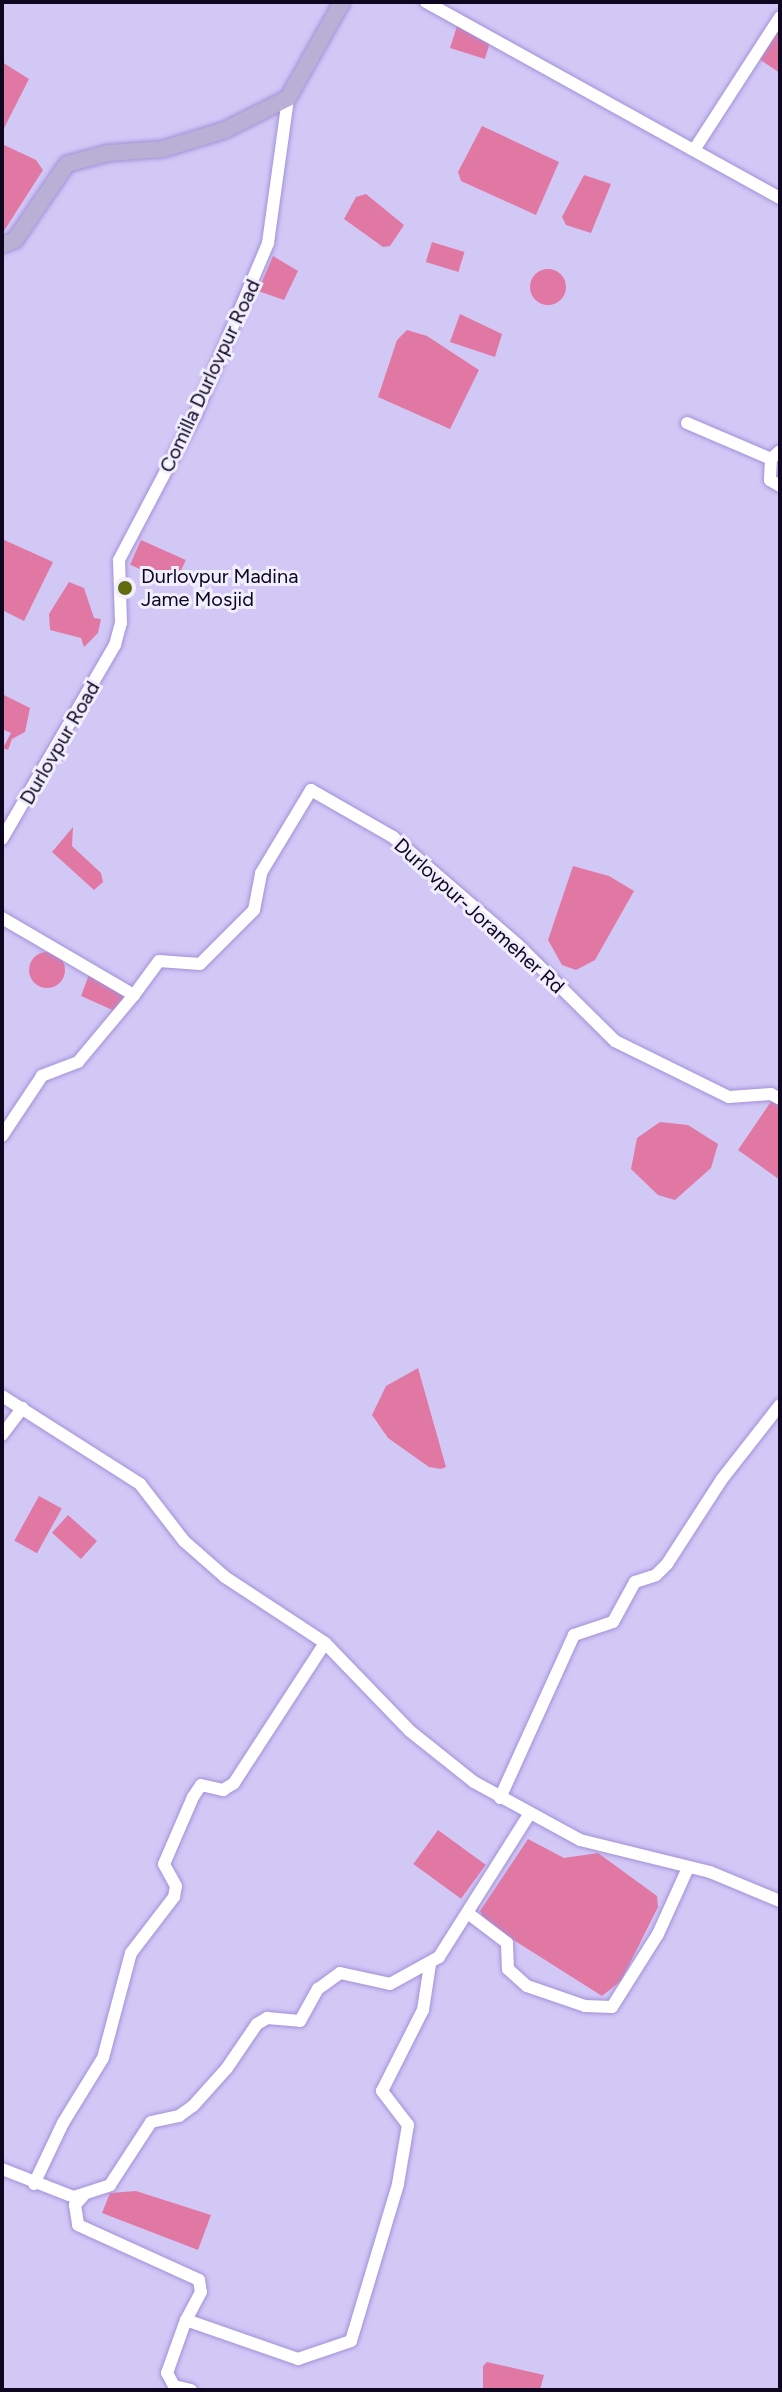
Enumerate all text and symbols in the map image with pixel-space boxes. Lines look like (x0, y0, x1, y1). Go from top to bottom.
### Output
street label: Comilla Durlovpur Road (155, 276, 265, 476)
place label: Durlovpur Madina Jame Mosjid (141, 564, 298, 611)
marker: Durlovpur Madina Jame Mosjid (116, 579, 134, 597)
street label: Durlovpur Road (15, 677, 105, 809)
street label: Durlovpur-Jorameher Rd (389, 833, 569, 999)

